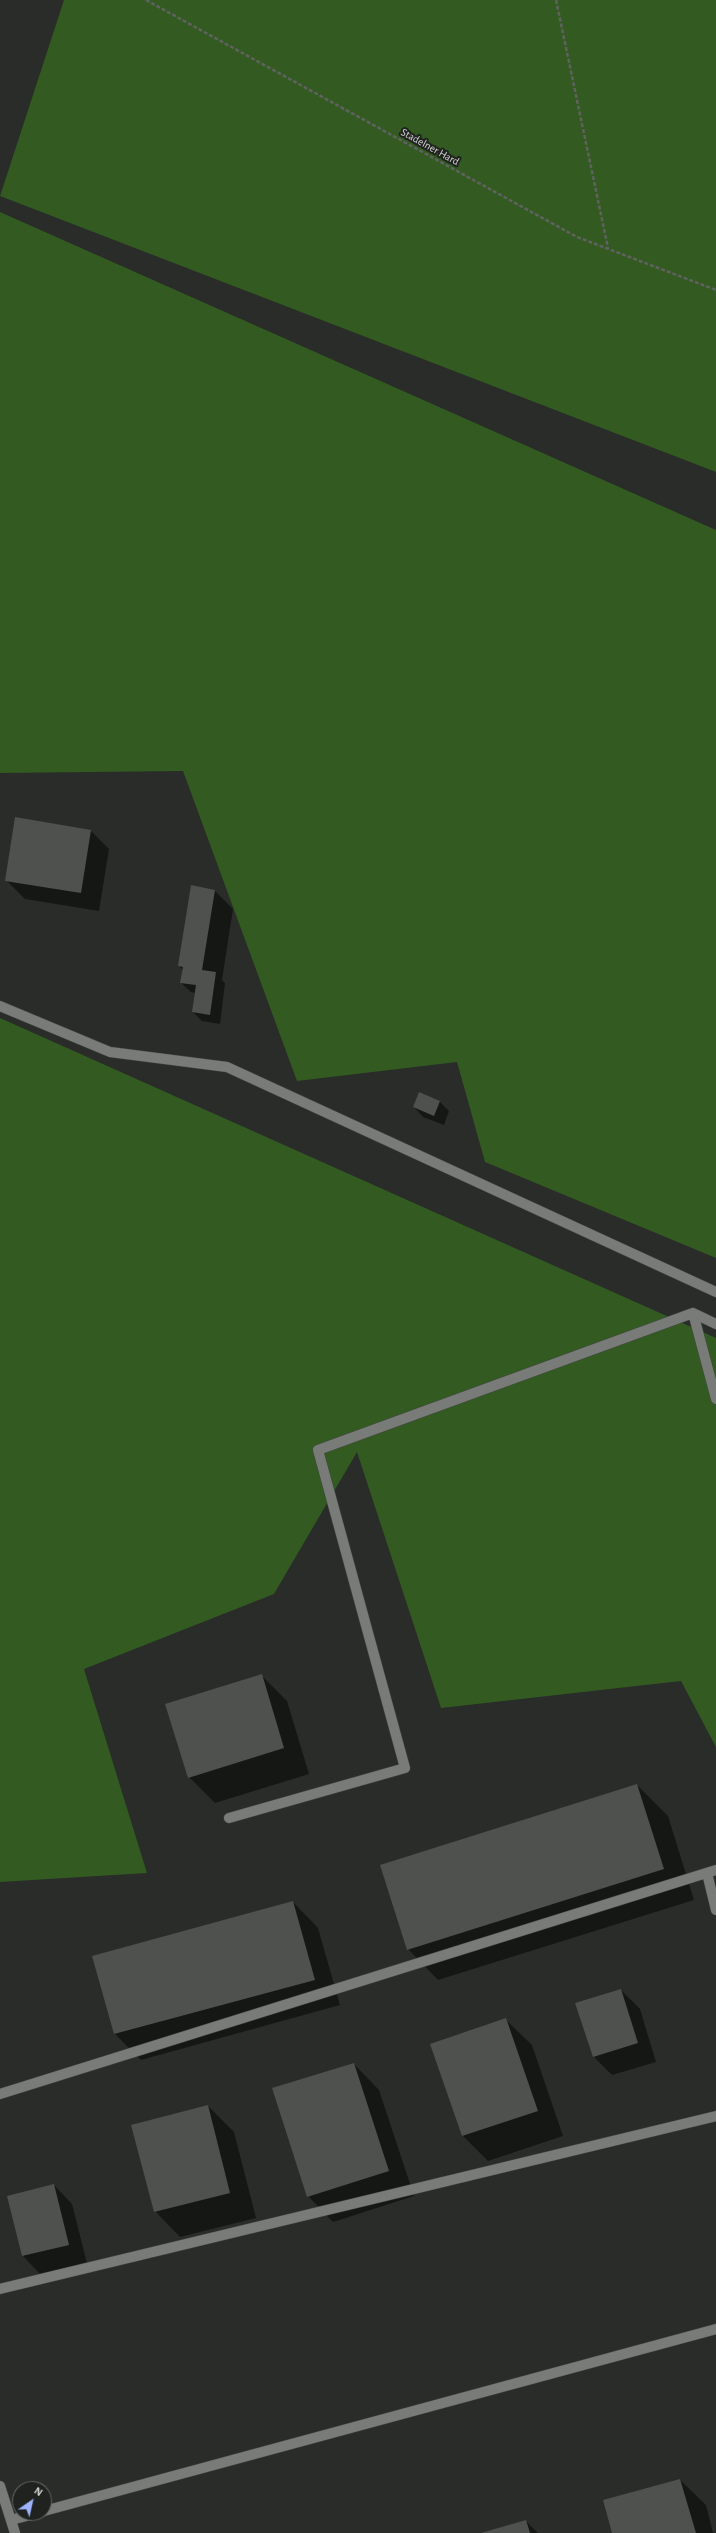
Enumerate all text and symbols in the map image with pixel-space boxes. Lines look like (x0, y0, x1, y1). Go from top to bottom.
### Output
street label: Stadelner Hard (398, 125, 462, 169)
north arrow (12, 2481, 52, 2521)
text: N (32, 2485, 45, 2498)

